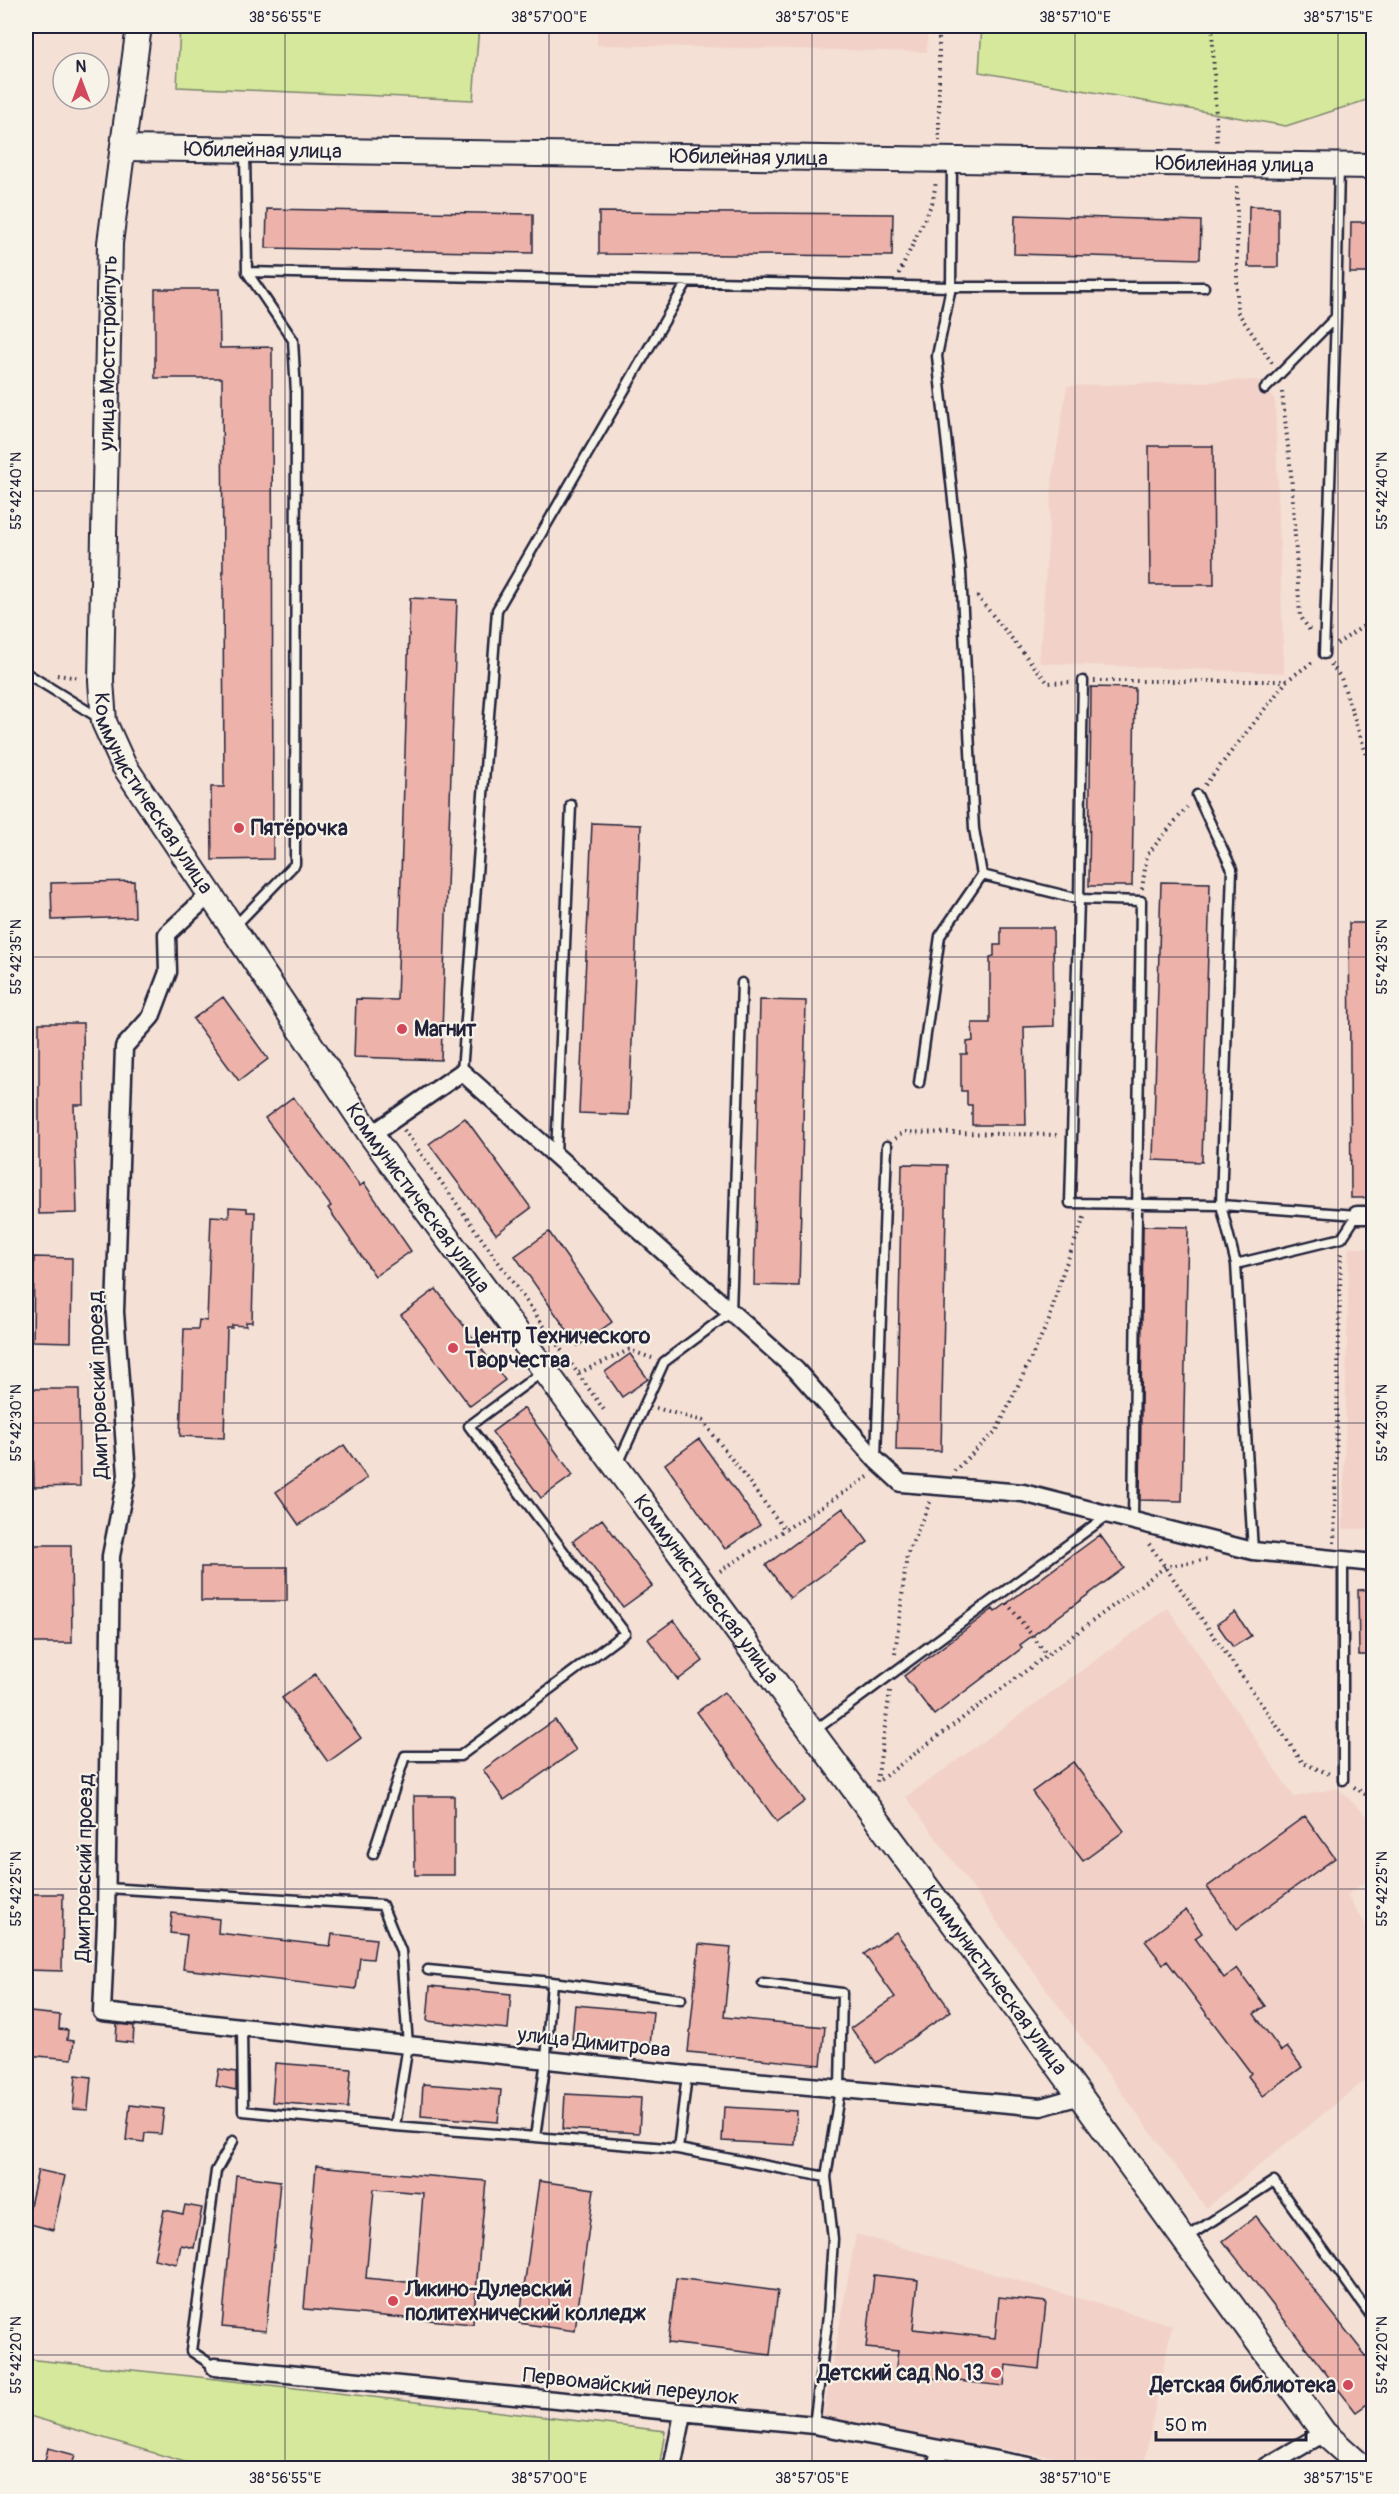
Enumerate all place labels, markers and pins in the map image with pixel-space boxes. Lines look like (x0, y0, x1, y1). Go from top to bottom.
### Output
place label: Пятёрочка (251, 815, 348, 842)
marker: Пятёрочка (232, 821, 246, 835)
place label: Магнит (414, 1016, 477, 1043)
marker: Магнит (395, 1022, 409, 1036)
place label: Центр Технического Творчества (464, 1323, 651, 1374)
marker: Центр Технического Творчества (446, 1341, 460, 1355)
place label: Ликино-Дулевский политехнический колледж (404, 2276, 646, 2327)
marker: Ликино-Дулевский политехнический колледж (386, 2294, 400, 2308)
place label: Детский сад № 13 (815, 2360, 984, 2387)
marker: Детский сад № 13 (989, 2366, 1003, 2380)
place label: Детская библиотека (1148, 2372, 1336, 2399)
marker: Детская библиотека (1341, 2378, 1355, 2392)

